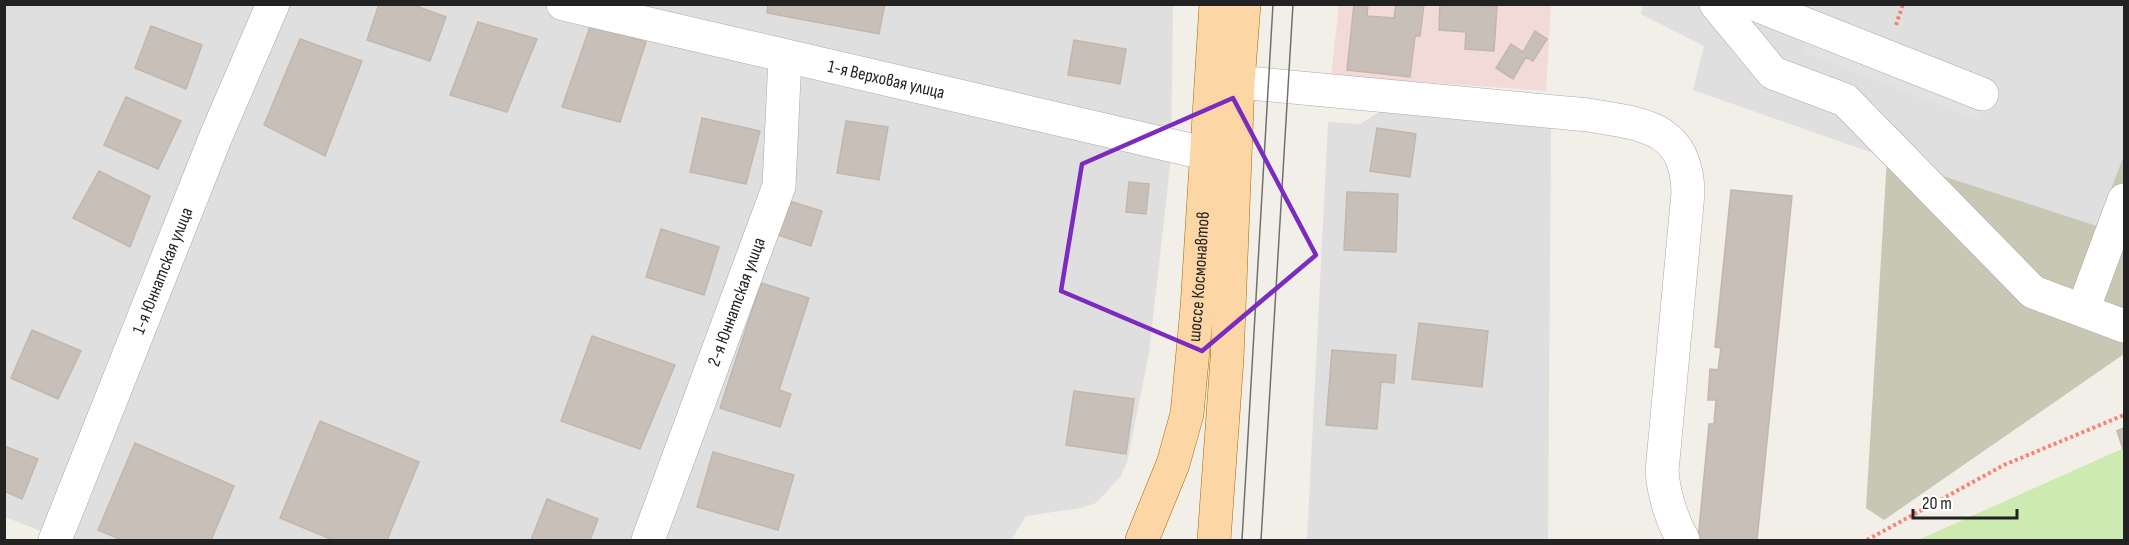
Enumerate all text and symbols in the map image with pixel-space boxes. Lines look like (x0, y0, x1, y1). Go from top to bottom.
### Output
street label: 1-я Верховая улица (826, 56, 947, 103)
street label: 1-я Юннатская улица (128, 204, 197, 337)
street label: шоссе Космонавтов (1183, 211, 1214, 343)
street label: 2-я Юннатская улица (703, 235, 770, 369)
scale bar (1913, 482, 2016, 520)
text: 20 m (1922, 493, 1952, 514)

